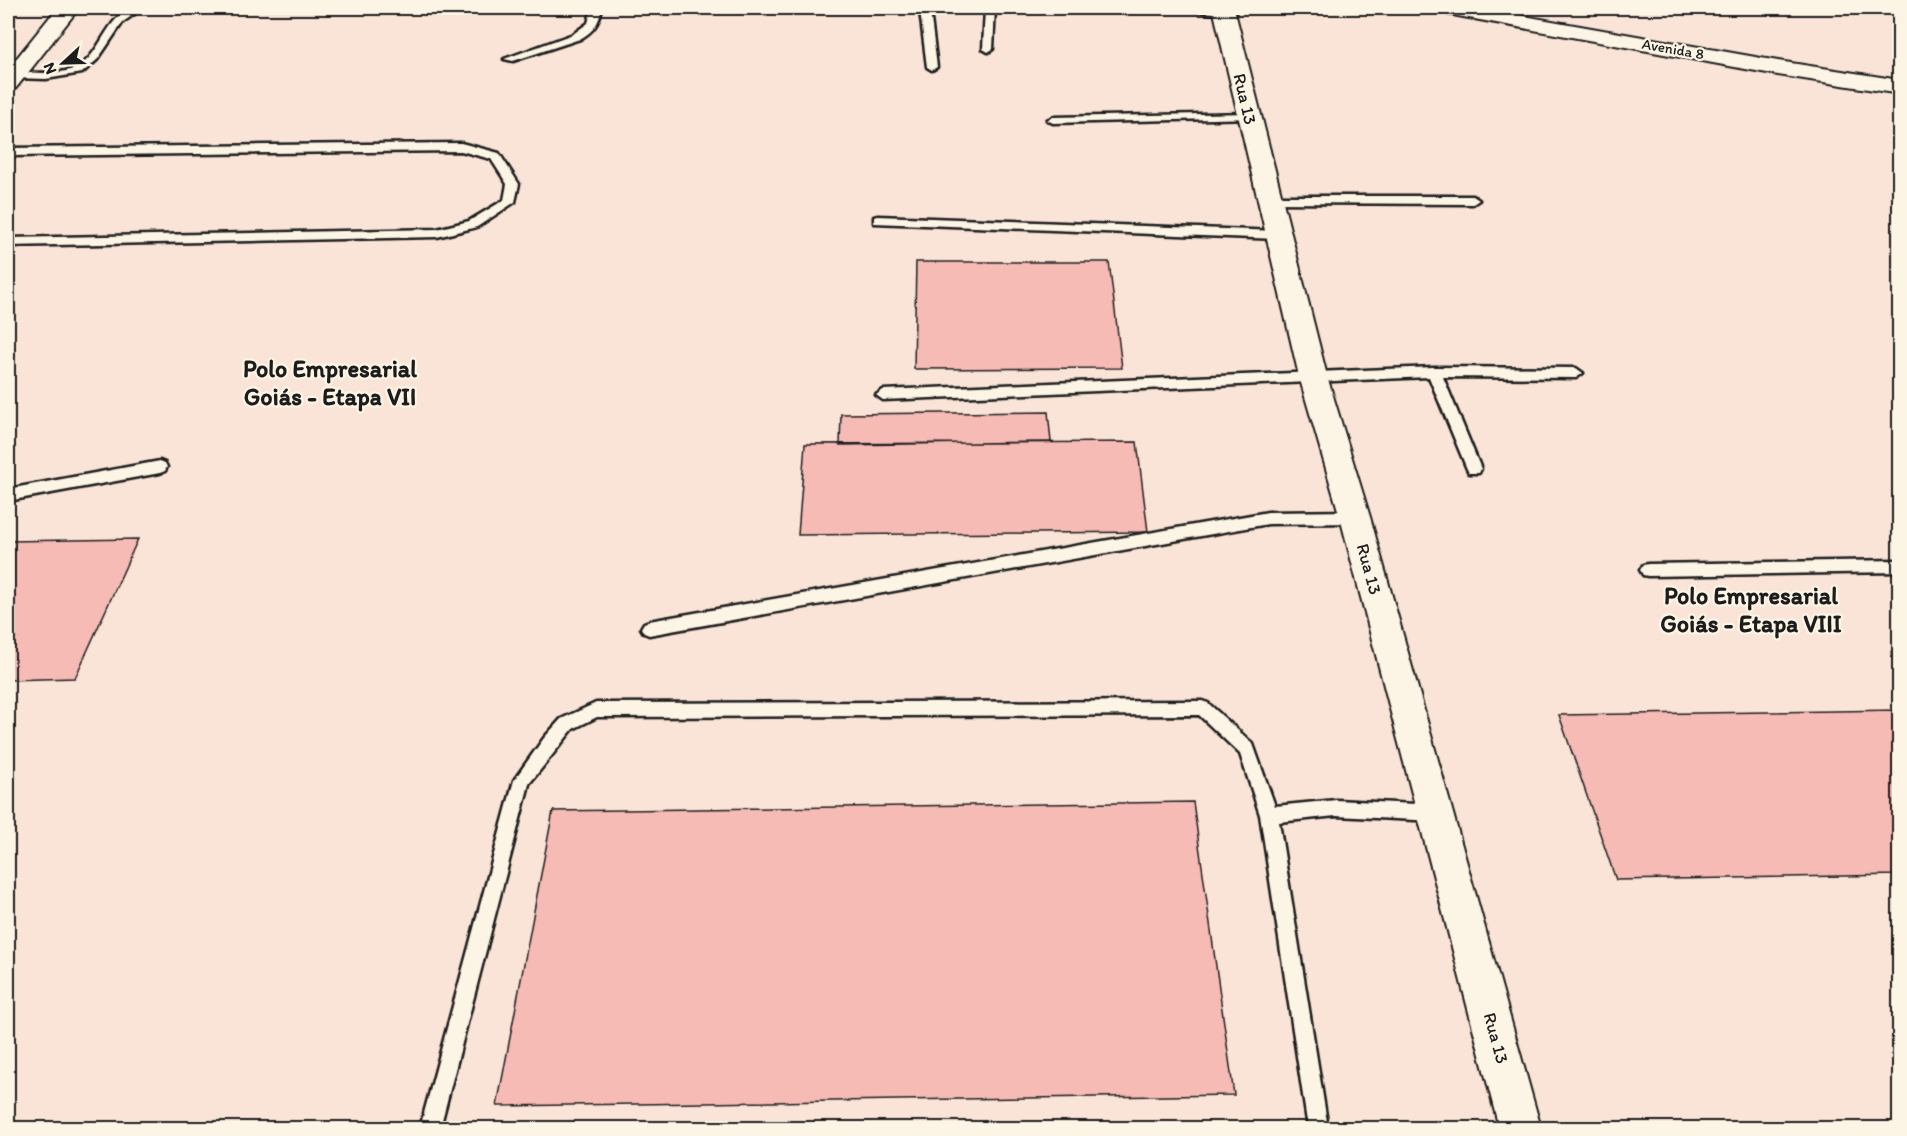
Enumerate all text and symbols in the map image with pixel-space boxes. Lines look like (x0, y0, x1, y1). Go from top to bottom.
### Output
north arrow (33, 33, 93, 93)
street label: Avenida 8 (1640, 35, 1706, 63)
text: N (39, 60, 60, 77)
street label: Rua 13 (1228, 71, 1262, 127)
district label: Polo Empresarial Goiás - Etapa VII (243, 354, 417, 412)
street label: Rua 13 (1352, 541, 1386, 597)
district label: Polo Empresarial Goiás - Etapa VIII (1660, 581, 1842, 639)
street label: Rua 13 (1479, 1010, 1513, 1066)

